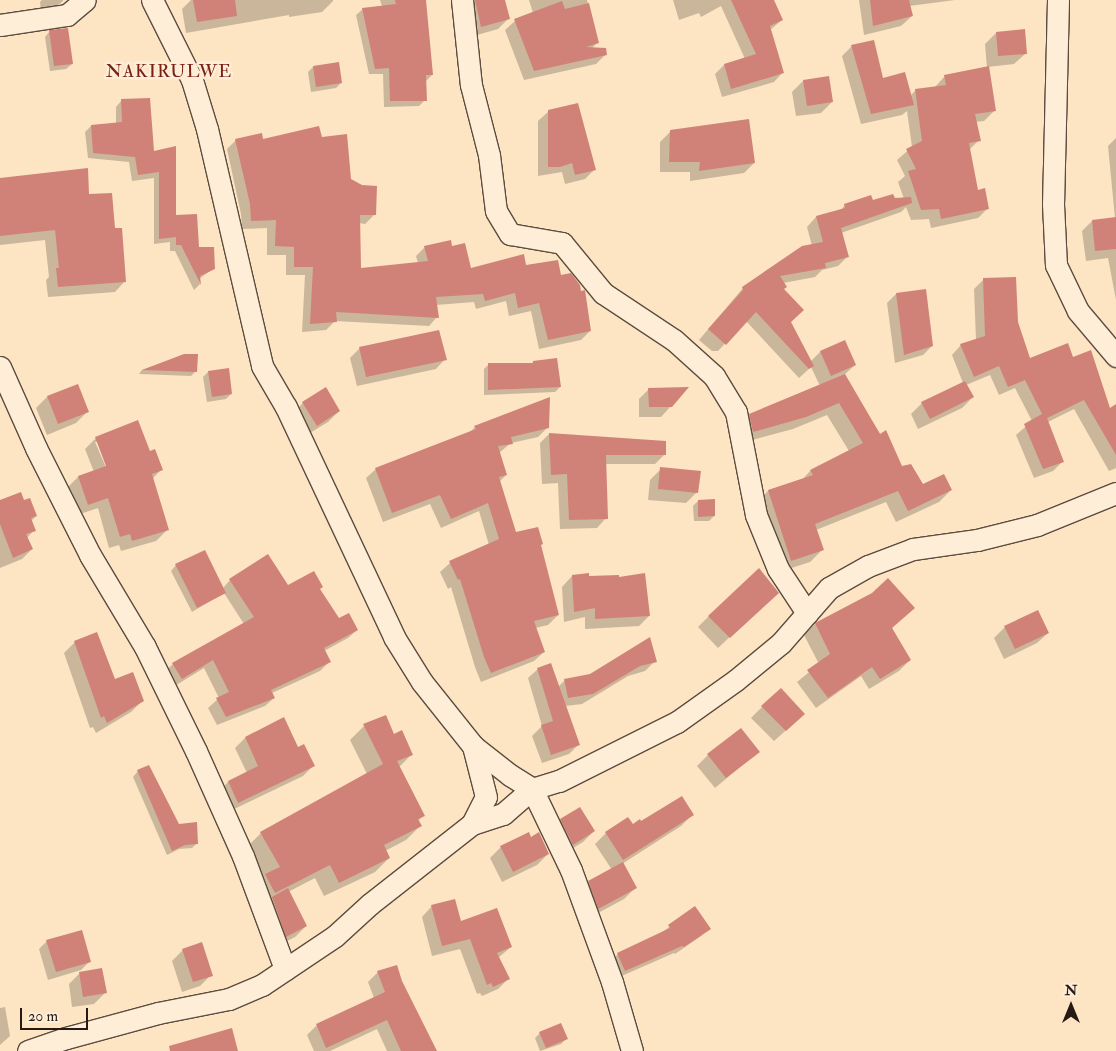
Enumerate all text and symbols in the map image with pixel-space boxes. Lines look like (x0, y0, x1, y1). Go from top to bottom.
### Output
district label: NAKIRULWE (105, 61, 233, 83)
north arrow (1046, 981, 1096, 1031)
text: N (1065, 982, 1077, 999)
scale bar (22, 998, 90, 1030)
text: 20 m (28, 1007, 58, 1026)

